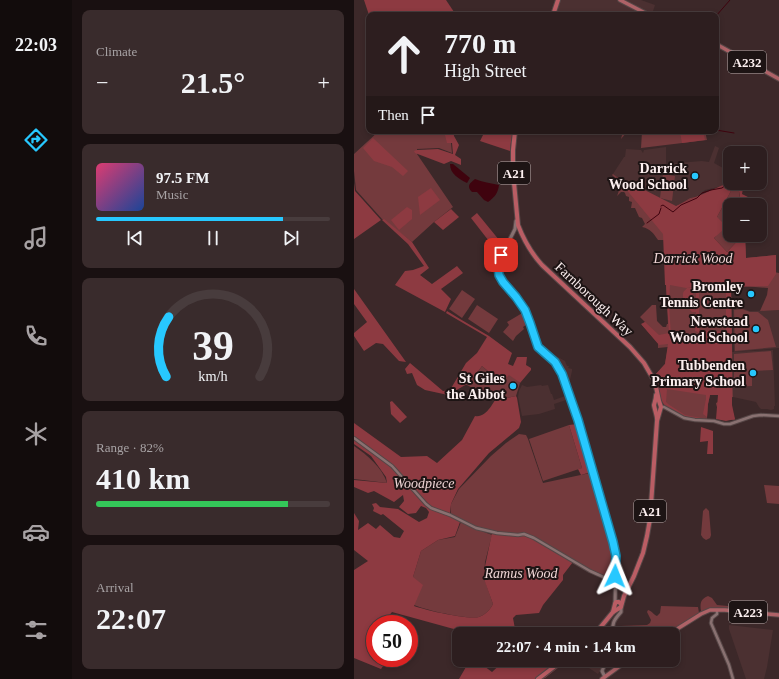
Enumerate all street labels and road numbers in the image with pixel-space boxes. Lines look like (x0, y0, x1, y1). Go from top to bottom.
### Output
road number: A232 (728, 51, 766, 73)
road number: A21 (498, 162, 530, 184)
street label: Farnborough Way (552, 259, 636, 339)
road number: A21 (634, 500, 666, 522)
road number: A223 (729, 601, 767, 623)

